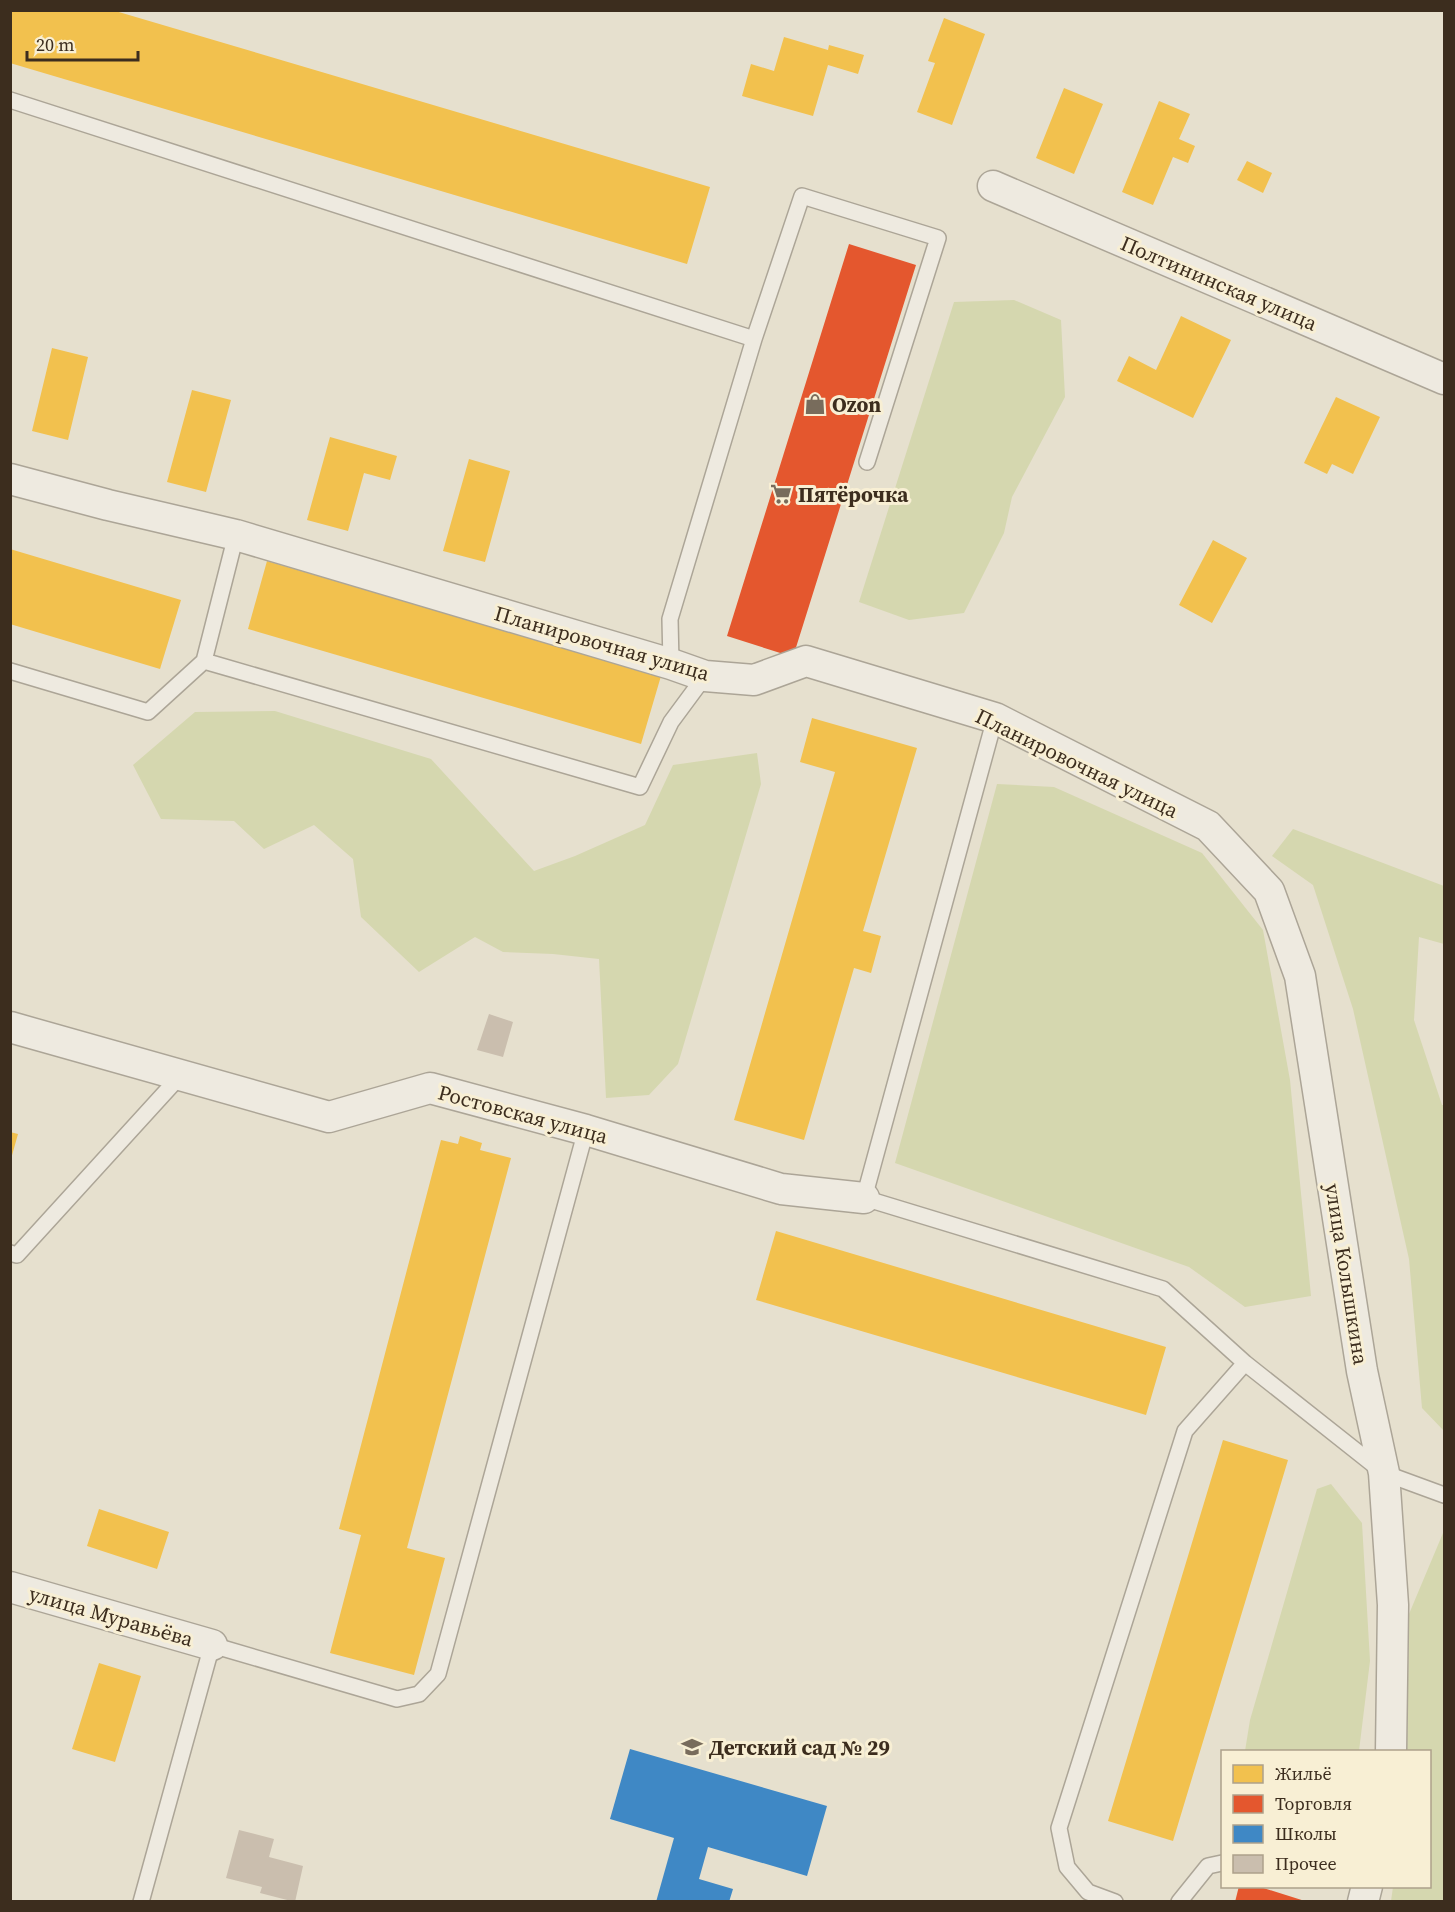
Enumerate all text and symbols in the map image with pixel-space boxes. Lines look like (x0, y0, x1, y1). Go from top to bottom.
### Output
scale bar (27, 24, 138, 62)
text: 20 m (36, 32, 74, 57)
street label: Полтининская улица (1116, 228, 1322, 338)
place label: Ozon (832, 390, 881, 419)
shop icon: Ozon (803, 392, 827, 416)
place label: Пятёрочка (798, 480, 909, 509)
supermarket icon: Пятёрочка (769, 482, 793, 506)
street label: Планировочная улица (491, 598, 713, 688)
street label: Планировочная улица (971, 701, 1184, 825)
street label: Ростовская улица (435, 1077, 611, 1151)
street label: улица Колышкина (1318, 1181, 1376, 1367)
street label: улица Муравьёва (25, 1579, 197, 1653)
place label: Детский сад № 29 (709, 1733, 890, 1762)
school or university icon: Детский сад № 29 (680, 1735, 704, 1759)
legend (1221, 1750, 1431, 1888)
text: Жильё (1275, 1761, 1332, 1786)
text: Торговля (1275, 1791, 1352, 1816)
text: Школы (1275, 1821, 1337, 1846)
text: Прочее (1275, 1851, 1337, 1876)

